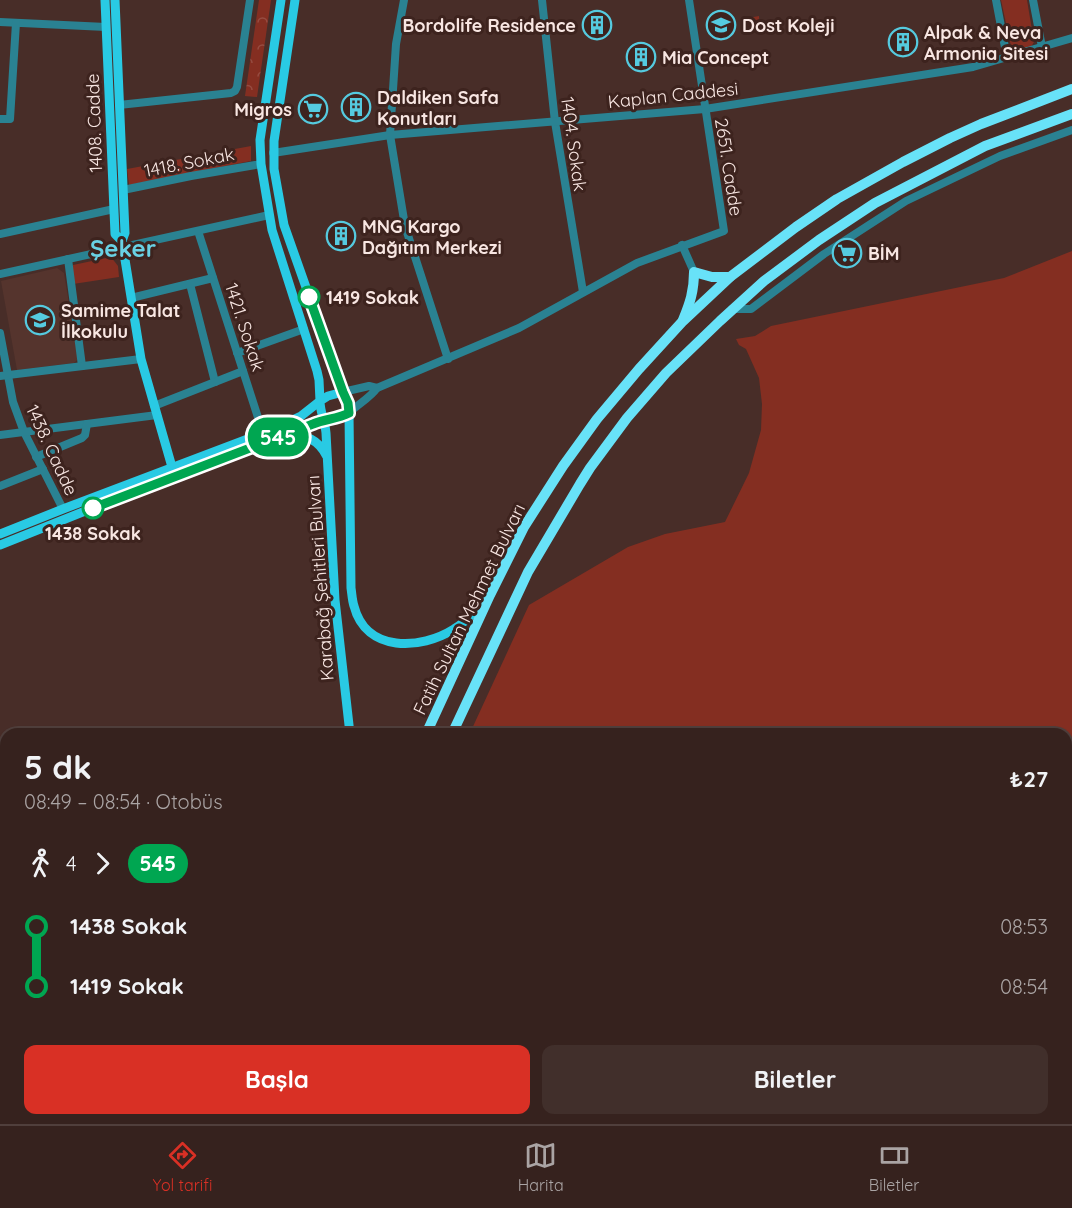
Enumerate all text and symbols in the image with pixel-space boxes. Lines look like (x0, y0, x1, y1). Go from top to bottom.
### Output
building icon: Bordolife Residence (581, 9, 613, 41)
school or university icon: Dost Koleji (705, 9, 737, 41)
place label: Bordolife Residence (402, 14, 576, 37)
place label: Dost Koleji (742, 14, 834, 37)
place label: Alpak & Neva Armonia Sitesi (924, 21, 1048, 65)
building icon: Alpak & Neva Armonia Sitesi (887, 26, 919, 58)
building icon: Mia Concept (625, 41, 657, 73)
place label: Mia Concept (662, 46, 769, 69)
street label: 1408. Cadde (81, 73, 107, 173)
street label: Kaplan Caddesi (607, 77, 739, 113)
place label: Daldiken Safa Konutları (377, 86, 499, 130)
building icon: Daldiken Safa Konutları (340, 91, 372, 123)
supermarket icon: Migros (297, 93, 329, 125)
street label: 1404. Sokak (556, 95, 592, 193)
place label: Migros (234, 98, 292, 121)
street label: 2651. Cadde (710, 116, 748, 218)
street label: 1418. Sokak (142, 142, 236, 182)
place label: MNG Kargo Dağıtım Merkezi (362, 215, 502, 259)
building icon: MNG Kargo Dağıtım Merkezi (325, 220, 357, 252)
district label: Şeker (90, 233, 156, 263)
supermarket icon: BİM (831, 237, 863, 269)
place label: BİM (868, 242, 899, 265)
street label: 1421. Sokak (220, 280, 270, 374)
marker: 1419 Sokak (298, 286, 320, 308)
place label: 1419 Sokak (326, 286, 419, 309)
place label: Samime Talat İlkokulu (61, 299, 180, 343)
school or university icon: Samime Talat İlkokulu (24, 304, 56, 336)
street label: 1438. Cadde (21, 401, 83, 499)
line badge: 545 (244, 418, 312, 456)
text: 545 (260, 424, 296, 450)
street label: Karabağ Şehitleri Bulvarı (301, 475, 339, 681)
marker: 1438 Sokak (82, 497, 104, 519)
street label: Fatih Sultan Mehmet Bulvarı (408, 500, 530, 718)
place label: 1438 Sokak (45, 522, 141, 545)
text: 5 dk (24, 746, 92, 787)
text: ₺27 (1009, 765, 1048, 793)
text: 08:49 – 08:54 · Otobüs (24, 789, 223, 814)
icon: walk (24, 847, 57, 880)
icon: forward (86, 847, 119, 880)
text: 545 (140, 850, 176, 876)
text: 4 (66, 851, 77, 876)
text: 1438 Sokak (70, 912, 187, 940)
text: 08:53 (1000, 914, 1048, 939)
text: 1419 Sokak (70, 972, 184, 1000)
text: 08:54 (1000, 974, 1048, 999)
button: Başla (24, 1045, 530, 1114)
button: Biletler (542, 1045, 1048, 1114)
tab: Yol tarifi (153, 1139, 212, 1195)
tab: Harita (518, 1139, 564, 1195)
tab: Biletler (869, 1139, 919, 1195)

